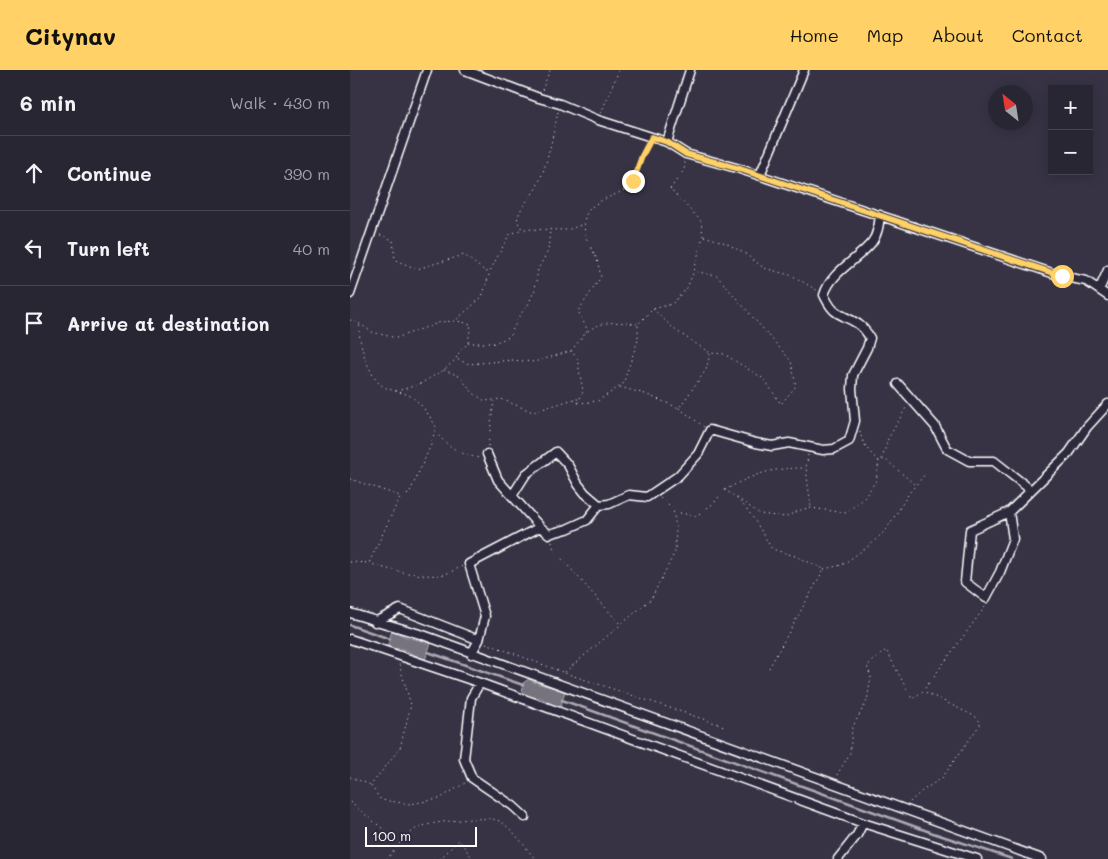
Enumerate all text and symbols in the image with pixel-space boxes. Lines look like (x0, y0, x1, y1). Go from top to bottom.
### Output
text: Citynav (25, 20, 116, 51)
text: Home (790, 23, 839, 47)
text: Map (867, 23, 903, 47)
text: About (931, 23, 984, 47)
text: Contact (1012, 23, 1083, 47)
north arrow (988, 85, 1033, 130)
map controls (1048, 85, 1093, 175)
button: + (1048, 85, 1093, 130)
text: 6 min (20, 89, 76, 116)
text: Walk · 430 m (230, 92, 330, 113)
button: − (1048, 130, 1093, 175)
icon: ahead (20, 159, 48, 187)
text: Continue (67, 161, 152, 186)
text: 390 m (283, 163, 330, 184)
route end (622, 170, 645, 193)
icon: left (20, 234, 48, 262)
text: Turn left (67, 236, 150, 261)
text: 40 m (293, 238, 330, 259)
route start (1051, 265, 1074, 288)
icon: arrive (20, 309, 48, 337)
text: Arrive at destination (67, 311, 270, 336)
scale bar (365, 824, 478, 847)
text: 100 m (372, 826, 411, 845)

